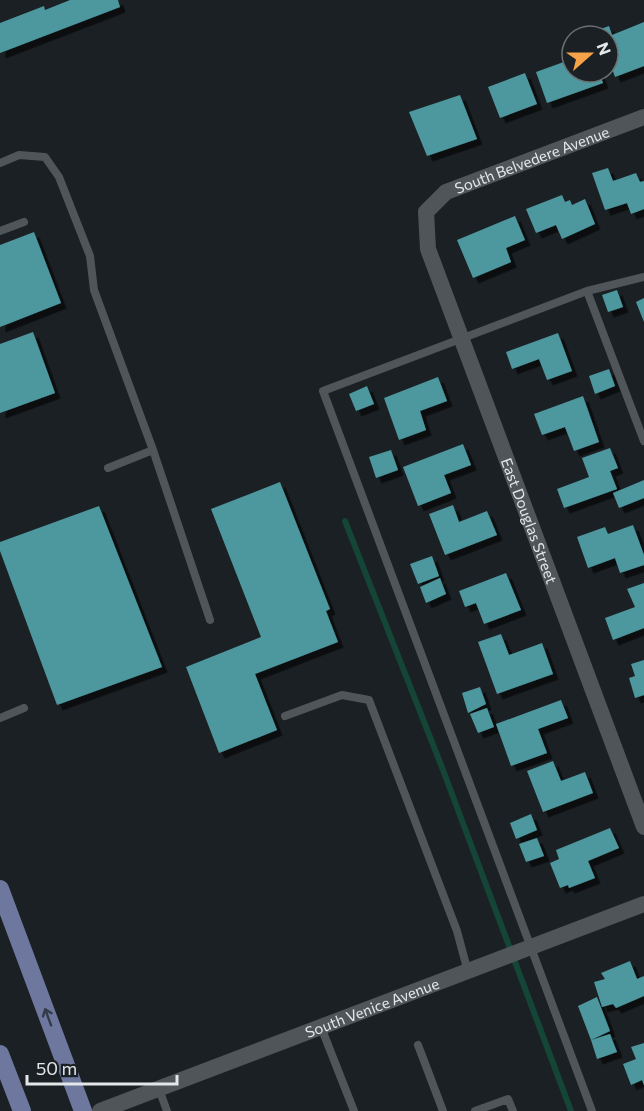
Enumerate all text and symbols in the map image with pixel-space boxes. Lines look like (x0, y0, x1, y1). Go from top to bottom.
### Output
north arrow (560, 24, 620, 84)
text: N (593, 39, 615, 57)
street label: South Belvedere Avenue (452, 122, 612, 197)
street label: East Douglas Street (498, 455, 561, 586)
street label: South Venice Avenue (303, 974, 441, 1041)
one-way arrow (41, 1008, 52, 1027)
scale bar (27, 1048, 177, 1086)
text: 50 m (36, 1057, 77, 1079)

